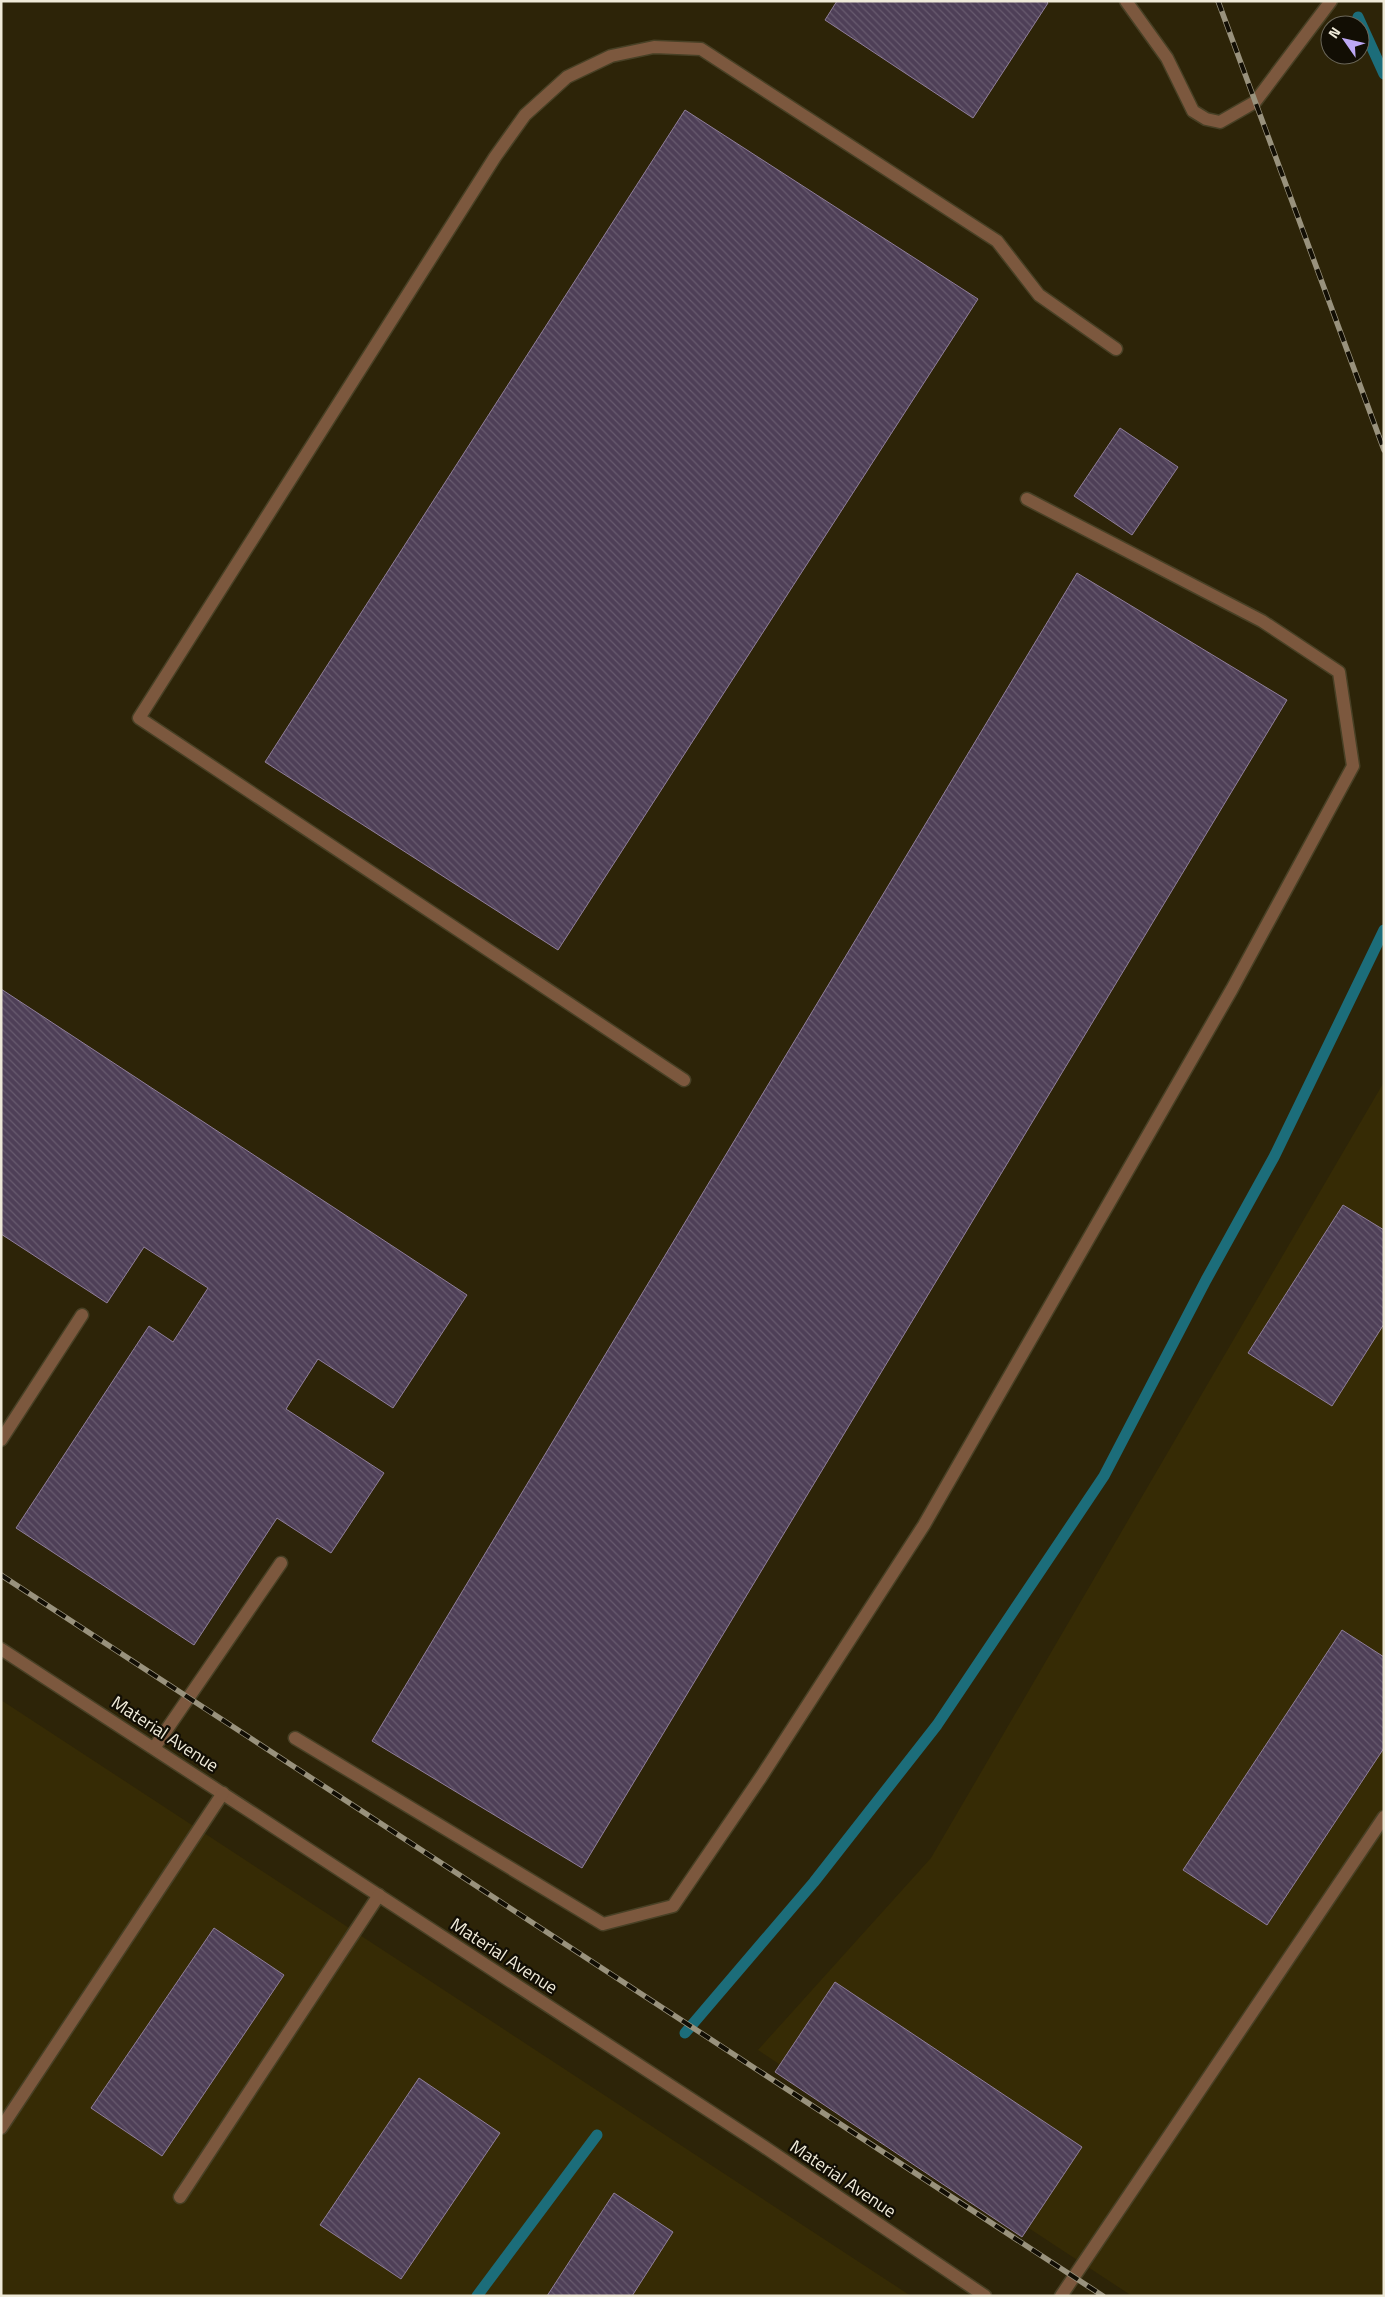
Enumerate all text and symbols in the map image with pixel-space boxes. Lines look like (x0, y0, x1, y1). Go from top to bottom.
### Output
north arrow (1320, 15, 1370, 65)
text: N (1322, 23, 1345, 42)
street label: Material Avenue (106, 1689, 224, 1778)
street label: Material Avenue (445, 1911, 563, 2000)
street label: Material Avenue (785, 2133, 902, 2224)

